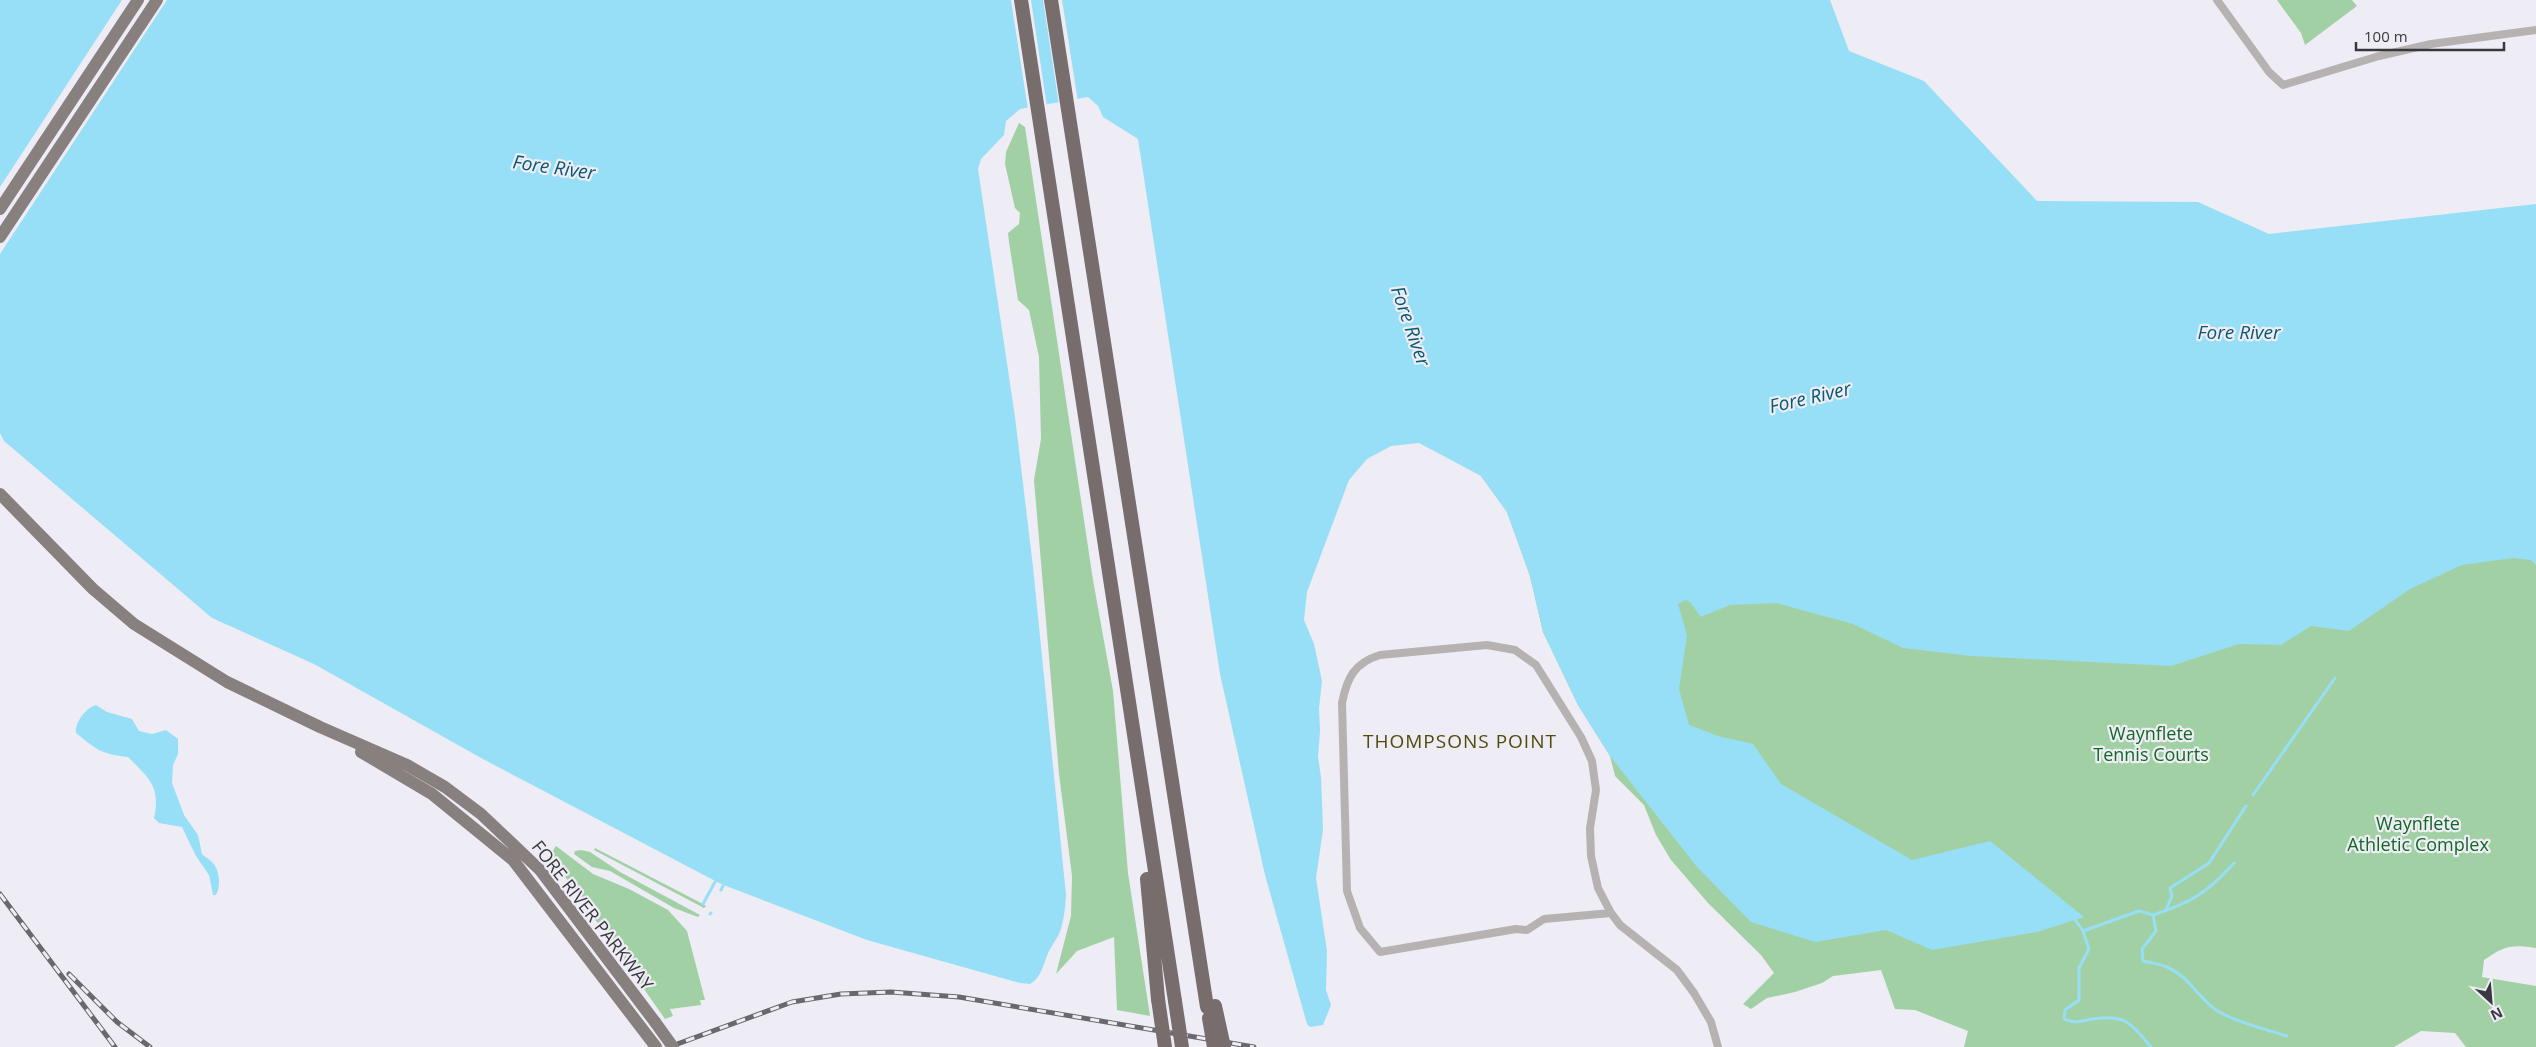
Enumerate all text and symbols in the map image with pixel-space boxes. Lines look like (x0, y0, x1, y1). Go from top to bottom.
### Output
scale bar (2356, 20, 2504, 52)
text: 100 m (2364, 26, 2408, 46)
water label: Fore River (511, 148, 598, 186)
water label: Fore River (1385, 282, 1437, 371)
water label: Fore River (2197, 319, 2282, 345)
water label: Fore River (1767, 375, 1855, 419)
park label: Waynflete Tennis Courts (2093, 721, 2209, 766)
district label: THOMPSONS POINT (1363, 728, 1557, 754)
park label: Waynflete Athletic Complex (2347, 811, 2489, 856)
street label: FORE RIVER PARKWAY (527, 835, 660, 996)
north arrow (2466, 977, 2516, 1027)
text: N (2488, 1003, 2506, 1025)

